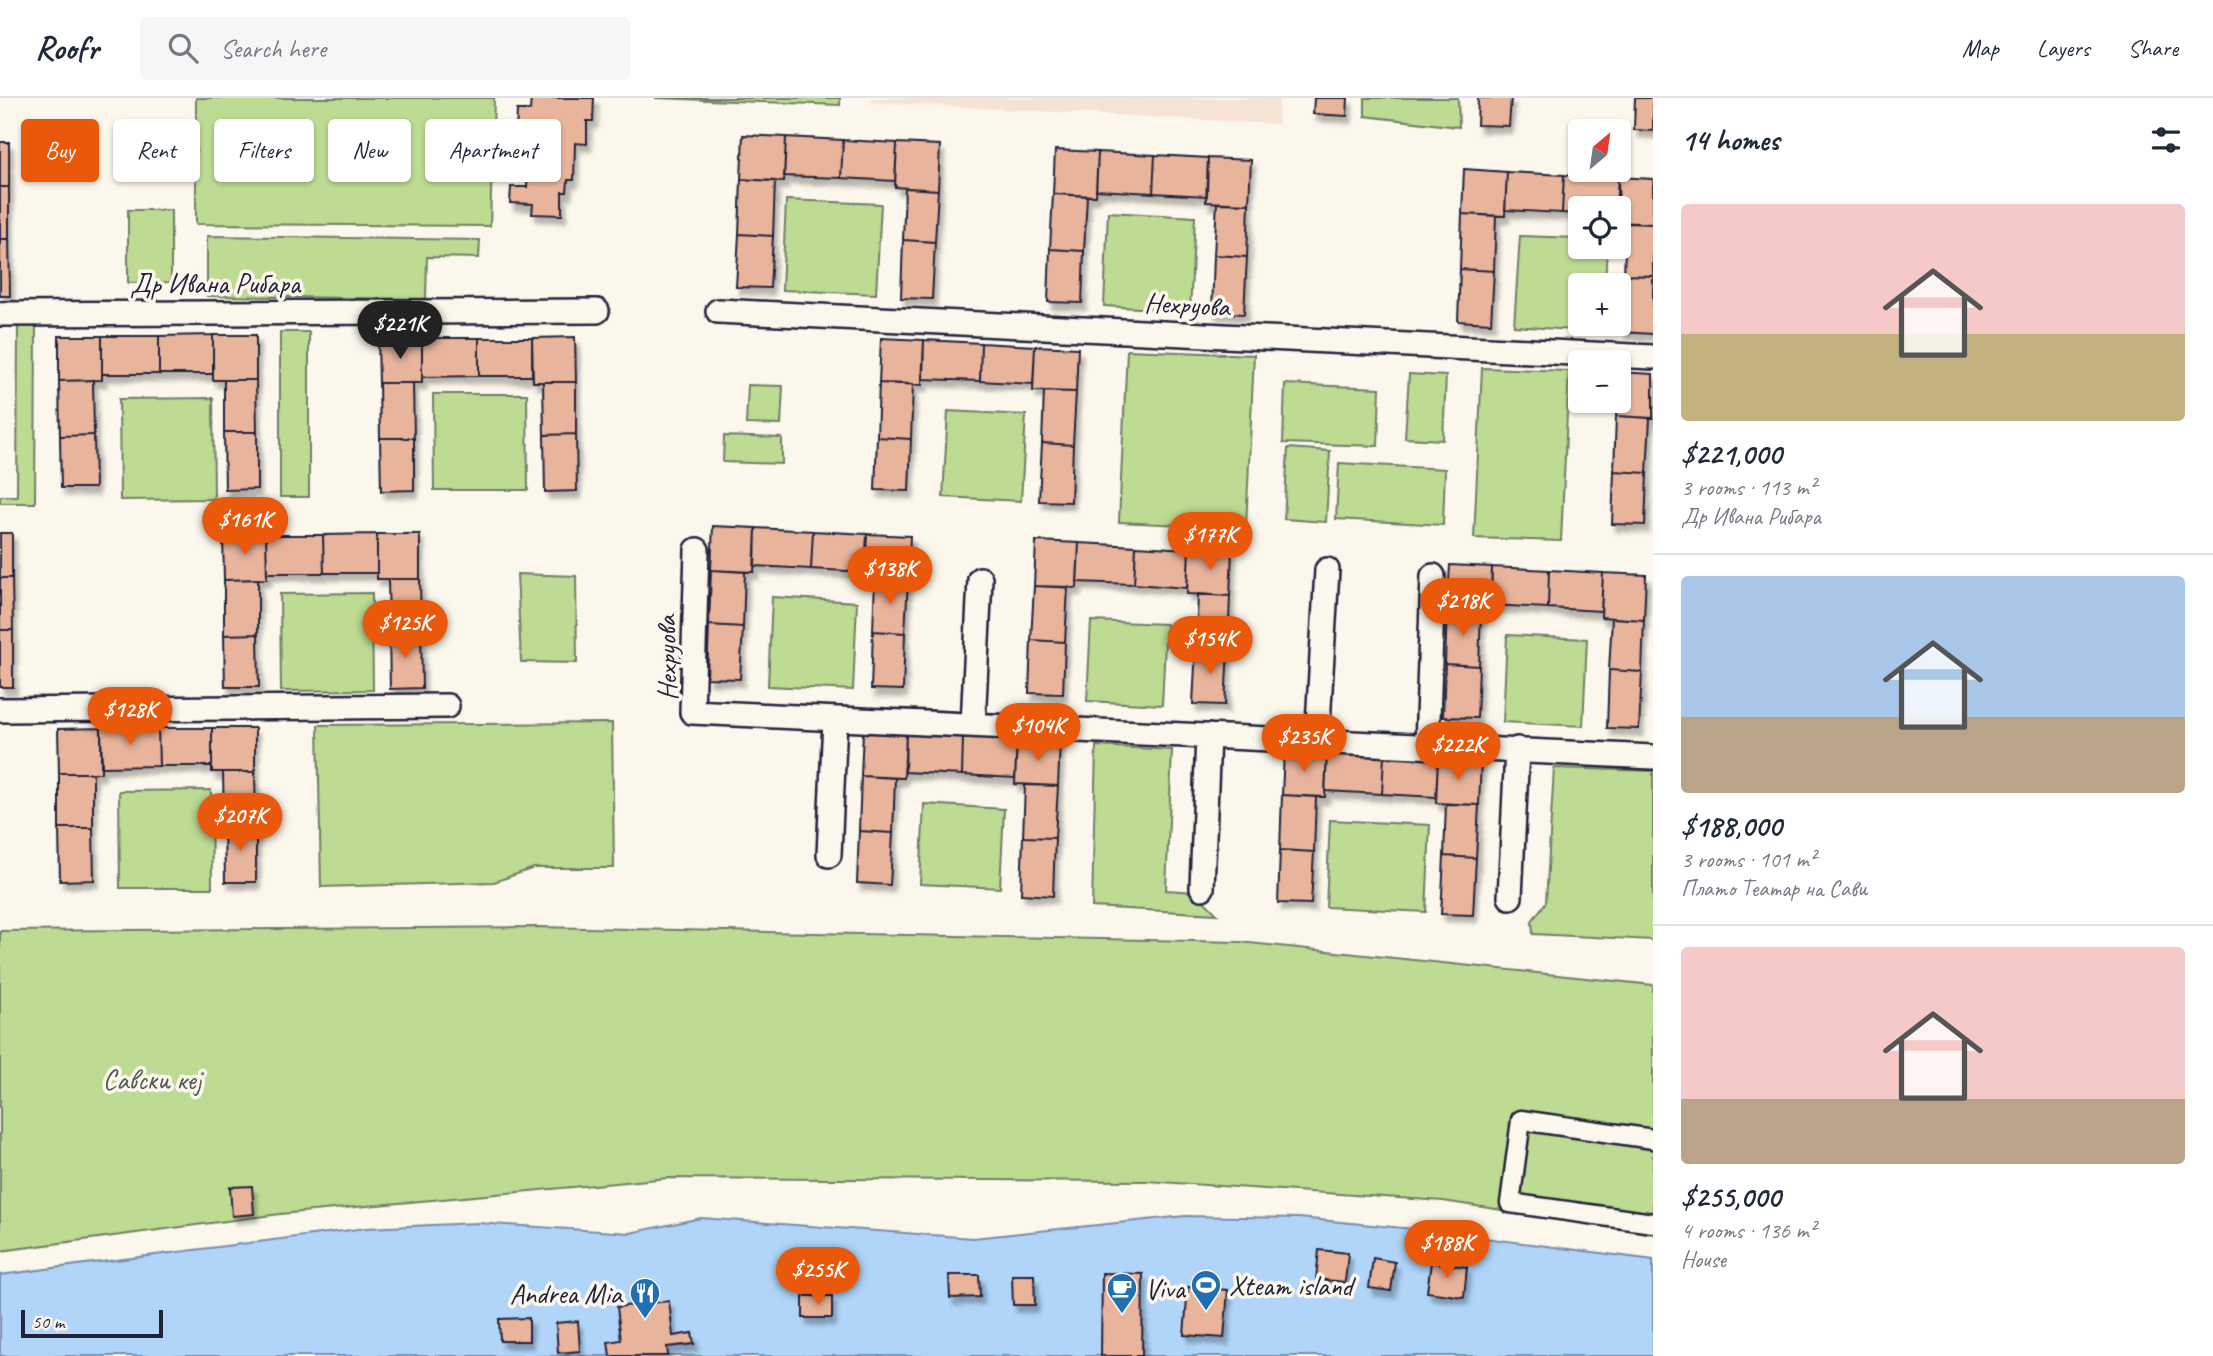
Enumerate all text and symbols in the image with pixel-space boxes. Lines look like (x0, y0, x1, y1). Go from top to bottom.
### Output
search box (140, 17, 630, 80)
text: Roofr (35, 27, 98, 69)
icon: search (164, 29, 202, 67)
text: Search here (220, 32, 326, 65)
text: Map (1962, 33, 1999, 63)
text: Layers (2037, 33, 2090, 63)
text: Share (2128, 33, 2178, 63)
chip: Buy (21, 119, 99, 182)
chip: Rent (113, 119, 200, 182)
chip: Filters (214, 119, 314, 182)
chip: New (328, 119, 411, 182)
chip: Apartment (425, 119, 561, 182)
north arrow (1568, 119, 1631, 182)
map controls (1568, 119, 1631, 413)
text: 14 homes (1681, 121, 1779, 159)
icon: filters (2147, 121, 2185, 159)
button: locate (1568, 196, 1631, 259)
icon: home (1870, 250, 1996, 376)
street label: Др Ивана Рибара (130, 266, 302, 301)
button: + (1568, 273, 1631, 336)
street label: Нехруова (1143, 285, 1232, 324)
pin: $221K (351, 302, 449, 361)
text: $221K (373, 309, 427, 338)
button: − (1568, 350, 1631, 413)
text: $221,000 (1681, 435, 1781, 473)
text: 3 rooms · 113 m² (1681, 473, 1816, 502)
pin: $161K (196, 498, 294, 557)
text: Др Ивана Рибара (1681, 502, 1821, 531)
text: $161K (218, 505, 272, 534)
pin: $177K (1161, 512, 1259, 572)
text: $177K (1184, 520, 1236, 549)
pin: $138K (841, 546, 939, 606)
text: $138K (863, 554, 917, 583)
pin: $218K (1414, 578, 1512, 638)
text: $218K (1436, 586, 1490, 615)
pin: $125K (356, 601, 454, 660)
text: $125K (379, 608, 431, 637)
street label: Нехруова (648, 613, 685, 701)
pin: $154K (1161, 616, 1259, 676)
icon: home (1870, 622, 1996, 748)
text: $154K (1184, 624, 1236, 653)
pin: $128K (81, 688, 179, 747)
text: $128K (103, 695, 157, 724)
pin: $104K (989, 704, 1087, 763)
text: $104K (1011, 711, 1065, 740)
pin: $235K (1255, 714, 1353, 774)
text: $235K (1278, 722, 1330, 751)
pin: $222K (1409, 722, 1507, 782)
text: $222K (1431, 730, 1485, 759)
pin: $207K (191, 794, 289, 853)
text: $207K (214, 801, 267, 830)
text: $188,000 (1681, 807, 1781, 845)
text: 3 rooms · 101 m² (1681, 845, 1816, 874)
text: Плато Театар на Сави (1681, 874, 1867, 903)
icon: home (1870, 993, 1996, 1119)
park label: Савски кеј (103, 1062, 205, 1097)
text: $255,000 (1681, 1178, 1780, 1216)
text: 4 rooms · 136 m² (1681, 1216, 1816, 1245)
pin: $188K (1398, 1220, 1496, 1280)
text: $188K (1420, 1228, 1474, 1257)
text: House (1681, 1245, 1726, 1274)
pin: $255K (769, 1248, 867, 1307)
text: $255K (792, 1255, 844, 1284)
sports icon: Xteam island (1189, 1268, 1223, 1312)
place label: Xteam island (1229, 1268, 1357, 1303)
cafe icon: Viva (1105, 1271, 1139, 1315)
place label: Viva (1145, 1271, 1187, 1306)
place label: Andrea Mia (510, 1276, 624, 1311)
restaurant icon: Andrea Mia (628, 1276, 662, 1320)
scale bar (21, 1307, 163, 1339)
text: 50 m (32, 1310, 64, 1334)

